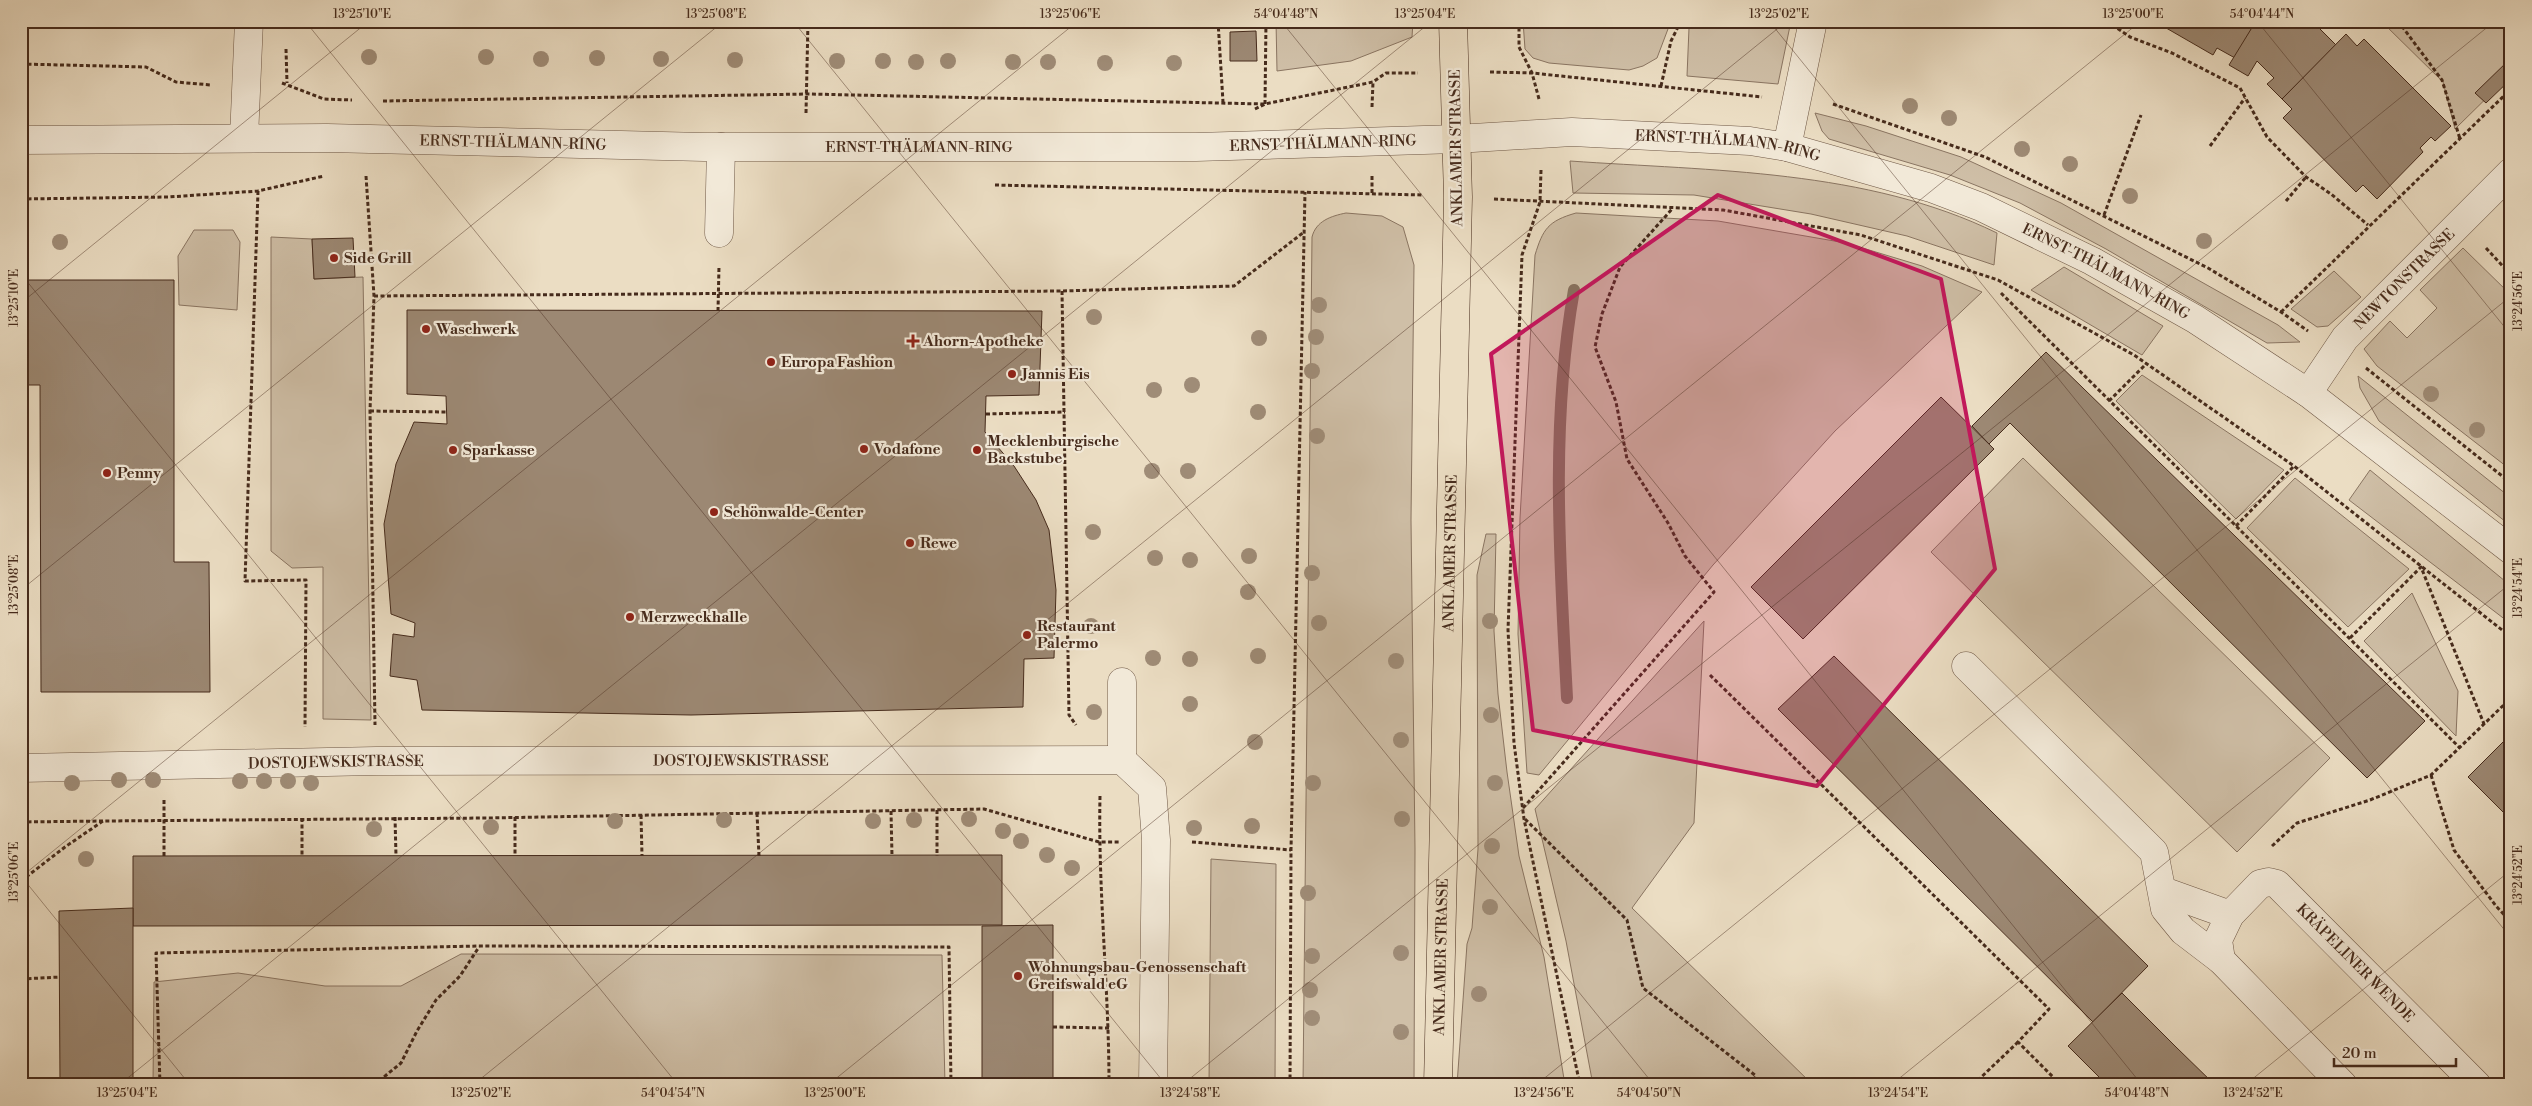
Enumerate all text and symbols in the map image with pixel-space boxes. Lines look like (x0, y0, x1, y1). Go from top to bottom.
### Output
text: 13°25'10"E (333, 7, 391, 22)
text: 13°25'08"E (686, 7, 746, 22)
text: 13°25'06"E (1040, 7, 1100, 22)
text: 54°04'48"N (1254, 7, 1318, 22)
text: 13°25'04"E (1395, 7, 1455, 22)
text: 13°25'02"E (1749, 7, 1809, 22)
text: 13°25'00"E (2102, 7, 2164, 22)
text: 54°04'44"N (2230, 7, 2294, 22)
street label: ANKLAMER STRASSE (1446, 69, 1467, 228)
street label: ERNST-THÄLMANN-RING (1634, 126, 1823, 166)
street label: ERNST-THÄLMANN-RING (419, 131, 607, 155)
street label: ERNST-THÄLMANN-RING (1229, 131, 1417, 156)
street label: ERNST-THÄLMANN-RING (825, 138, 1012, 157)
street label: ERNST-THÄLMANN-RING (2019, 219, 2193, 324)
street label: NEWTONSTRASSE (2350, 225, 2459, 334)
place label: Side Grill (344, 249, 412, 268)
marker: Side Grill (328, 252, 340, 264)
text: 13°25'10"E (7, 269, 22, 327)
text: 13°24'56"E (2511, 271, 2526, 331)
place label: Waschwerk (435, 320, 517, 339)
marker: Waschwerk (420, 323, 432, 335)
place label: Ahorn-Apotheke (922, 332, 1043, 351)
marker: Ahorn-Apotheke (907, 335, 919, 347)
place label: Europa Fashion (781, 353, 894, 372)
marker: Europa Fashion (765, 356, 777, 368)
place label: Jannis Eis (1020, 365, 1090, 384)
marker: Jannis Eis (1006, 368, 1018, 380)
place label: Mecklenburgische Backstube (987, 432, 1119, 468)
place label: Vodafone (873, 440, 940, 459)
place label: Sparkasse (463, 441, 535, 460)
marker: Vodafone (858, 443, 870, 455)
marker: Sparkasse (447, 444, 459, 456)
marker: Mecklenburgische Backstube (971, 444, 983, 456)
place label: Penny (117, 464, 161, 483)
marker: Penny (101, 467, 113, 479)
street label: ANKLAMER STRASSE (1439, 474, 1462, 633)
place label: Schönwalde-Center (724, 503, 864, 522)
marker: Schönwalde-Center (708, 506, 720, 518)
place label: Rewe (920, 534, 957, 553)
marker: Rewe (904, 537, 916, 549)
text: 13°25'08"E (7, 555, 22, 615)
text: 13°24'54"E (2511, 558, 2526, 618)
place label: Merzweckhalle (640, 608, 747, 627)
marker: Merzweckhalle (624, 611, 636, 623)
place label: Restaurant Palermo (1037, 617, 1116, 653)
marker: Restaurant Palermo (1021, 629, 1033, 641)
street label: DOSTOJEWSKISTRASSE (653, 751, 829, 771)
street label: DOSTOJEWSKISTRASSE (248, 752, 424, 774)
text: 13°25'06"E (7, 842, 22, 902)
text: 13°24'52"E (2511, 845, 2526, 905)
street label: ANKLAMER STRASSE (1430, 878, 1453, 1037)
street label: KRÄPELINER WENDE (2292, 900, 2418, 1027)
place label: Wohnungsbau-Genossenschaft Greifswald eG (1027, 958, 1247, 994)
marker: Wohnungsbau-Genossenschaft Greifswald eG (1012, 970, 1024, 982)
scale bar (2334, 1036, 2457, 1068)
text: 20 m (2342, 1044, 2377, 1063)
text: 13°25'04"E (97, 1086, 157, 1101)
text: 13°25'02"E (451, 1086, 511, 1101)
text: 54°04'54"N (641, 1086, 705, 1101)
text: 13°25'00"E (804, 1086, 866, 1101)
text: 13°24'58"E (1160, 1086, 1220, 1101)
text: 13°24'56"E (1514, 1086, 1574, 1101)
text: 54°04'50"N (1617, 1086, 1681, 1101)
text: 13°24'54"E (1868, 1086, 1928, 1101)
text: 54°04'48"N (2105, 1086, 2169, 1101)
text: 13°24'52"E (2223, 1086, 2283, 1101)

